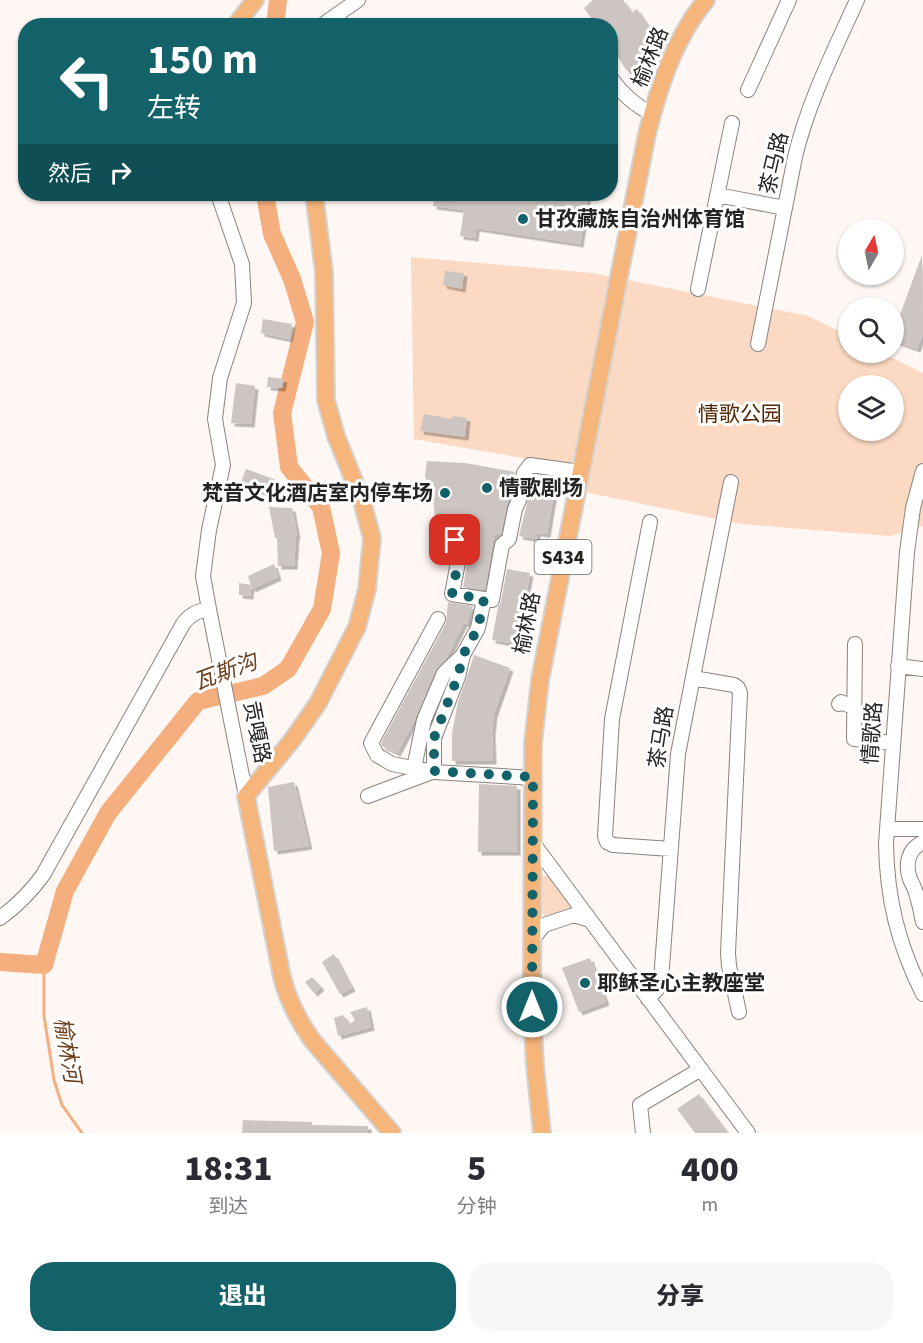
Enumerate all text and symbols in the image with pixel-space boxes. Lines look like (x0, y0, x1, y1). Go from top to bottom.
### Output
street label: 榆林路 (624, 22, 676, 92)
text: 150 m (147, 30, 258, 90)
icon: left (48, 42, 126, 120)
text: 左转 (147, 89, 201, 128)
street label: 茶马路 (752, 129, 796, 197)
icon: right (104, 156, 137, 189)
text: 然后 (48, 158, 92, 190)
place label: 甘孜藏族自治州体育馆 (535, 204, 745, 234)
marker: 甘孜藏族自治州体育馆 (516, 212, 530, 226)
north arrow (838, 219, 904, 285)
map controls (838, 219, 904, 441)
button: search (838, 297, 904, 363)
button: layers (838, 375, 904, 441)
park label: 情歌公园 (698, 399, 782, 429)
place label: 情歌剧场 (499, 473, 583, 503)
place label: 梵音文化酒店室内停车场 (202, 478, 433, 508)
marker: 情歌剧场 (480, 481, 494, 495)
marker: 梵音文化酒店室内停车场 (438, 486, 452, 500)
pin (429, 514, 480, 565)
icon: arrive (438, 523, 471, 556)
road number: S434 (534, 540, 592, 574)
street label: 榆林路 (506, 589, 548, 657)
water label: 瓦斯沟 (189, 645, 264, 698)
street label: 贡嘎路 (236, 698, 278, 766)
street label: 情歌路 (855, 701, 889, 765)
street label: 茶马路 (641, 704, 681, 770)
place label: 耶稣圣心主教座堂 (597, 968, 765, 998)
position arrow (500, 975, 564, 1039)
marker: 耶稣圣心主教座堂 (578, 976, 592, 990)
water label: 榆林河 (46, 1015, 89, 1089)
text: 18:31 (184, 1143, 272, 1194)
text: 5 (467, 1143, 486, 1194)
text: 400 (681, 1144, 739, 1195)
text: m (702, 1191, 718, 1219)
text: 到达 (208, 1193, 248, 1221)
text: 分钟 (457, 1193, 497, 1221)
button: 退出 (30, 1262, 456, 1331)
button: 分享 (468, 1262, 893, 1331)

